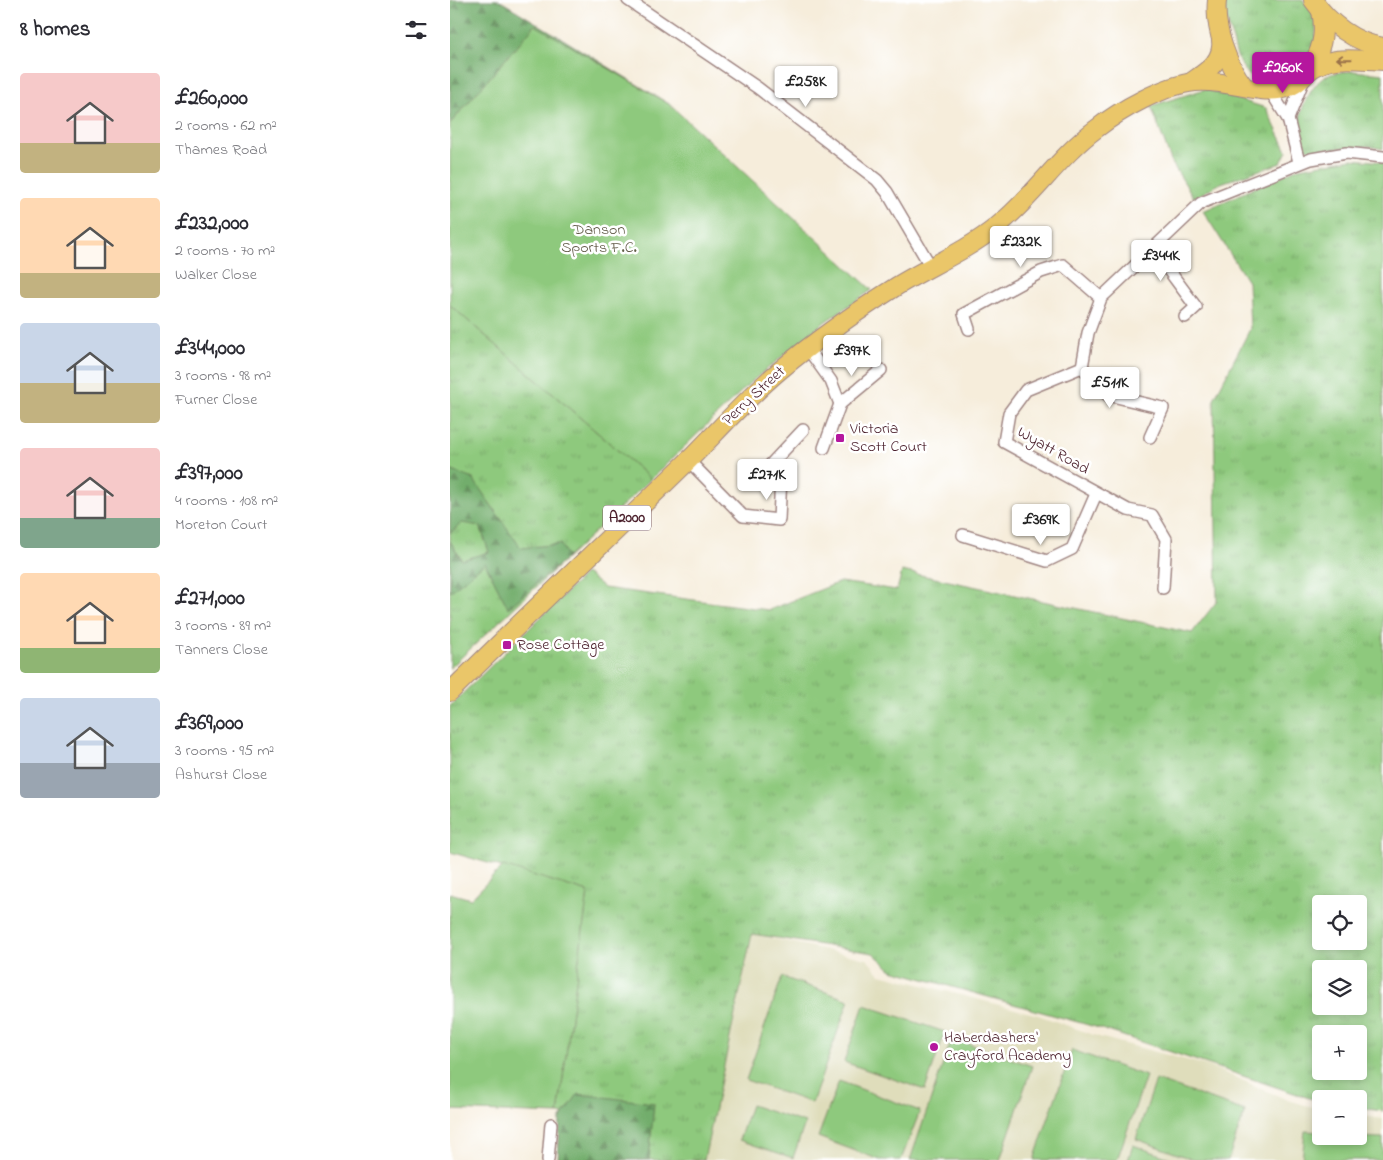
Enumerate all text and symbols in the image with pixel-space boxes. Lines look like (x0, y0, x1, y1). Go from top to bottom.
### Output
text: 8 homes (20, 15, 90, 45)
icon: filters (402, 16, 430, 44)
pin: £260K (1248, 52, 1318, 94)
one-way arrow (1337, 54, 1353, 64)
text: £260K (1263, 56, 1303, 80)
pin: £258K (771, 66, 841, 108)
text: £258K (786, 70, 826, 94)
text: £260,000 (175, 84, 248, 114)
icon: home (60, 93, 120, 153)
text: 2 rooms · 62 m² (175, 114, 277, 138)
text: Thames Road (175, 138, 267, 162)
text: £232,000 (175, 209, 249, 239)
icon: home (60, 218, 120, 278)
park label: Danson Sports F.C. (561, 218, 637, 260)
pin: £232K (986, 226, 1056, 268)
text: £232K (1001, 230, 1041, 254)
text: 2 rooms · 70 m² (175, 239, 275, 263)
pin: £344K (1126, 240, 1196, 282)
text: £344K (1142, 244, 1180, 268)
text: Walker Close (175, 263, 257, 287)
text: £344,000 (175, 334, 245, 364)
pin: £397K (817, 334, 887, 377)
text: £397K (834, 339, 870, 363)
icon: home (60, 343, 120, 403)
street label: Perry Street (717, 360, 791, 432)
text: 3 rooms · 98 m² (175, 364, 271, 388)
pin: £511K (1075, 366, 1145, 409)
text: £511K (1091, 371, 1129, 395)
text: Furner Close (175, 388, 257, 412)
place label: Victoria Scott Court (849, 417, 928, 459)
street label: Wyatt Road (1013, 421, 1093, 481)
marker: Victoria Scott Court (834, 432, 846, 444)
pin: £271K (732, 458, 802, 501)
text: £397,000 (175, 459, 243, 489)
text: £271K (748, 463, 786, 487)
icon: home (60, 468, 120, 528)
text: 4 rooms · 108 m² (175, 489, 278, 513)
pin: £369K (1006, 504, 1076, 546)
road number: A2000 (603, 506, 651, 530)
text: £369K (1023, 508, 1059, 532)
text: Moreton Court (175, 513, 267, 537)
text: £271,000 (175, 584, 245, 614)
icon: home (60, 593, 120, 653)
text: 3 rooms · 89 m² (175, 614, 271, 638)
place label: Rose Cottage (517, 633, 605, 657)
text: Tanners Close (175, 638, 268, 662)
marker: Rose Cottage (501, 639, 513, 651)
text: £369,000 (175, 709, 243, 739)
icon: home (60, 718, 120, 778)
text: 3 rooms · 95 m² (175, 739, 274, 763)
text: Ashurst Close (175, 763, 267, 787)
map controls (1312, 895, 1367, 1145)
button: locate (1312, 895, 1367, 950)
button: layers (1312, 960, 1367, 1015)
button: + (1312, 1025, 1367, 1080)
place label: Haberdashers' Crayford Academy (944, 1026, 1071, 1068)
marker: Haberdashers' Crayford Academy (928, 1041, 940, 1053)
button: − (1312, 1090, 1367, 1145)

